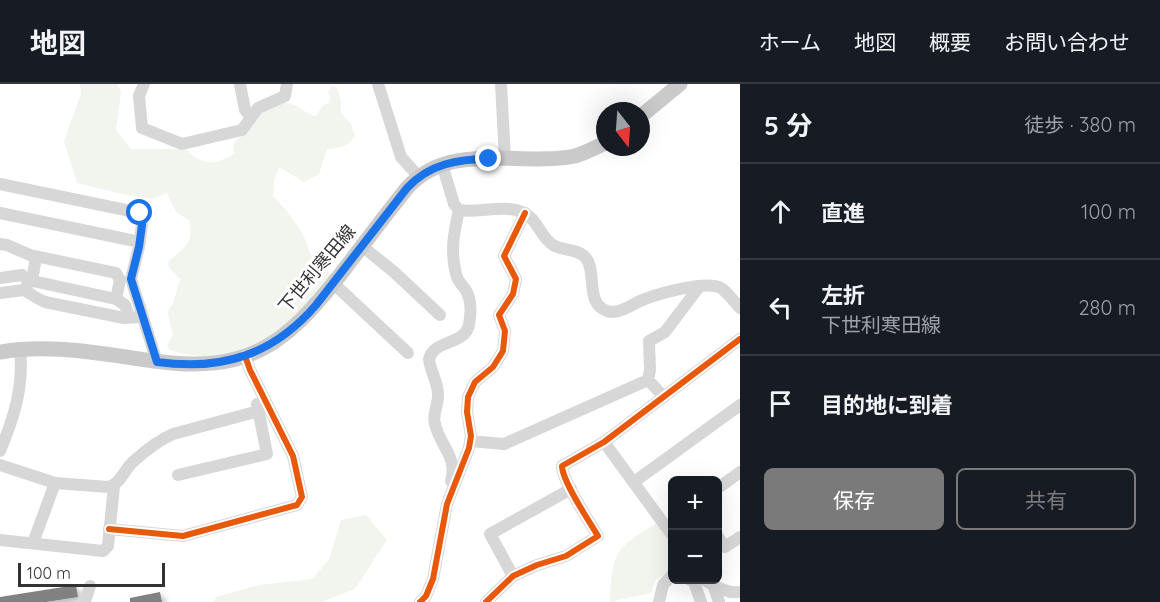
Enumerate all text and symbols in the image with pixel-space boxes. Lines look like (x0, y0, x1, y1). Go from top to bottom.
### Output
text: 地図 (30, 25, 86, 60)
text: ホーム (759, 29, 821, 55)
text: 地図 (854, 29, 896, 55)
text: 概要 (929, 29, 971, 55)
text: お問い合わせ (1004, 29, 1130, 55)
north arrow (596, 102, 650, 156)
text: 5 分 (764, 109, 812, 142)
text: 徒歩 · 380 m (1024, 112, 1136, 137)
route end (475, 145, 501, 171)
icon: ahead (764, 195, 797, 228)
route start (126, 199, 152, 225)
text: 直進 (821, 199, 865, 227)
text: 100 m (1081, 199, 1136, 224)
street label: 下世利寒田線 (273, 220, 360, 317)
text: 左折 (821, 281, 865, 309)
icon: left (764, 291, 797, 324)
text: 280 m (1079, 295, 1136, 320)
text: 下世利寒田線 (821, 312, 941, 337)
icon: arrive (764, 387, 797, 420)
text: 目的地に到着 (821, 391, 953, 419)
button: 保存 (764, 468, 944, 530)
button: 共有 (956, 468, 1136, 530)
map controls (668, 476, 722, 584)
button: + (668, 476, 722, 530)
button: − (668, 530, 722, 584)
scale bar (18, 560, 165, 588)
text: 100 m (27, 563, 71, 583)

